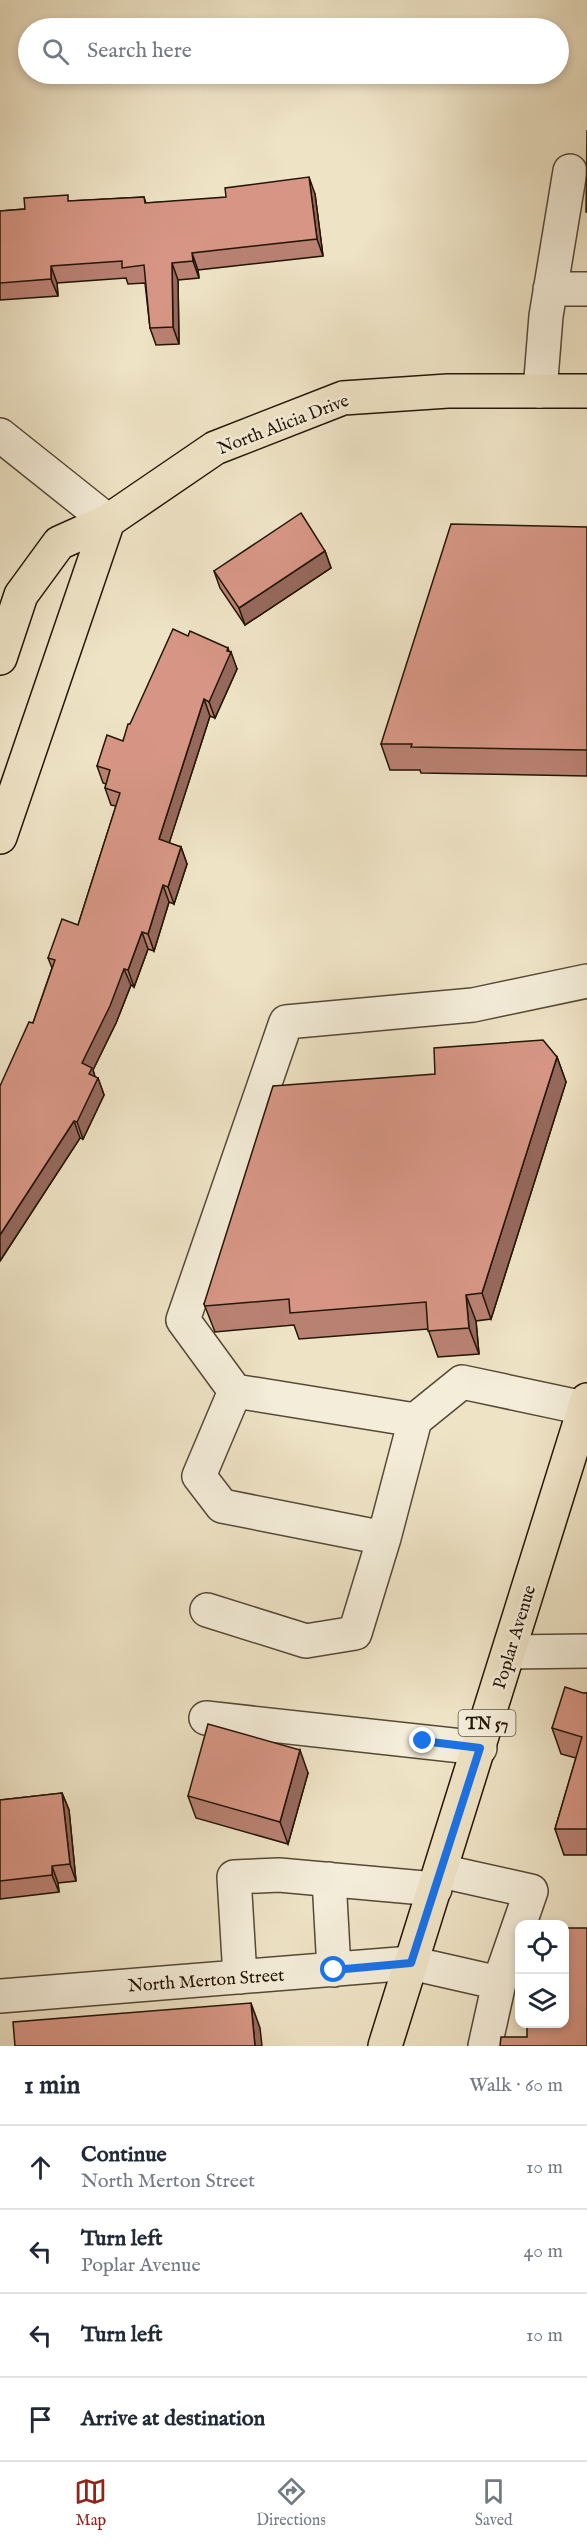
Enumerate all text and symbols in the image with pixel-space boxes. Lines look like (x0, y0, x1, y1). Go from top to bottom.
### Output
search box (18, 18, 569, 84)
icon: search (39, 35, 72, 68)
text: Search here (87, 37, 192, 65)
street label: North Alicia Drive (215, 390, 353, 461)
street label: Poplar Avenue (489, 1583, 542, 1692)
road number: TN 57 (458, 1710, 516, 1736)
route end (409, 1727, 435, 1753)
map controls (515, 1920, 569, 2028)
button: locate (515, 1920, 569, 1974)
route start (320, 1956, 346, 1982)
street label: North Merton Street (127, 1965, 285, 1998)
button: layers (515, 1974, 569, 2028)
text: 1 min (24, 2069, 80, 2102)
text: Walk · 60 m (469, 2073, 563, 2098)
text: Continue (81, 2141, 167, 2169)
icon: ahead (24, 2151, 57, 2184)
text: 10 m (526, 2155, 563, 2180)
text: North Merton Street (81, 2169, 255, 2194)
text: Turn left (81, 2225, 163, 2253)
icon: left (24, 2235, 57, 2268)
text: 40 m (524, 2239, 563, 2264)
text: Poplar Avenue (81, 2253, 201, 2278)
icon: left (24, 2319, 57, 2352)
text: Turn left (81, 2321, 163, 2349)
text: 10 m (526, 2323, 563, 2348)
icon: arrive (24, 2403, 57, 2436)
text: Arrive at destination (81, 2405, 265, 2433)
tab: Map (74, 2475, 107, 2531)
tab: Directions (256, 2475, 326, 2531)
tab: Saved (475, 2475, 513, 2531)

